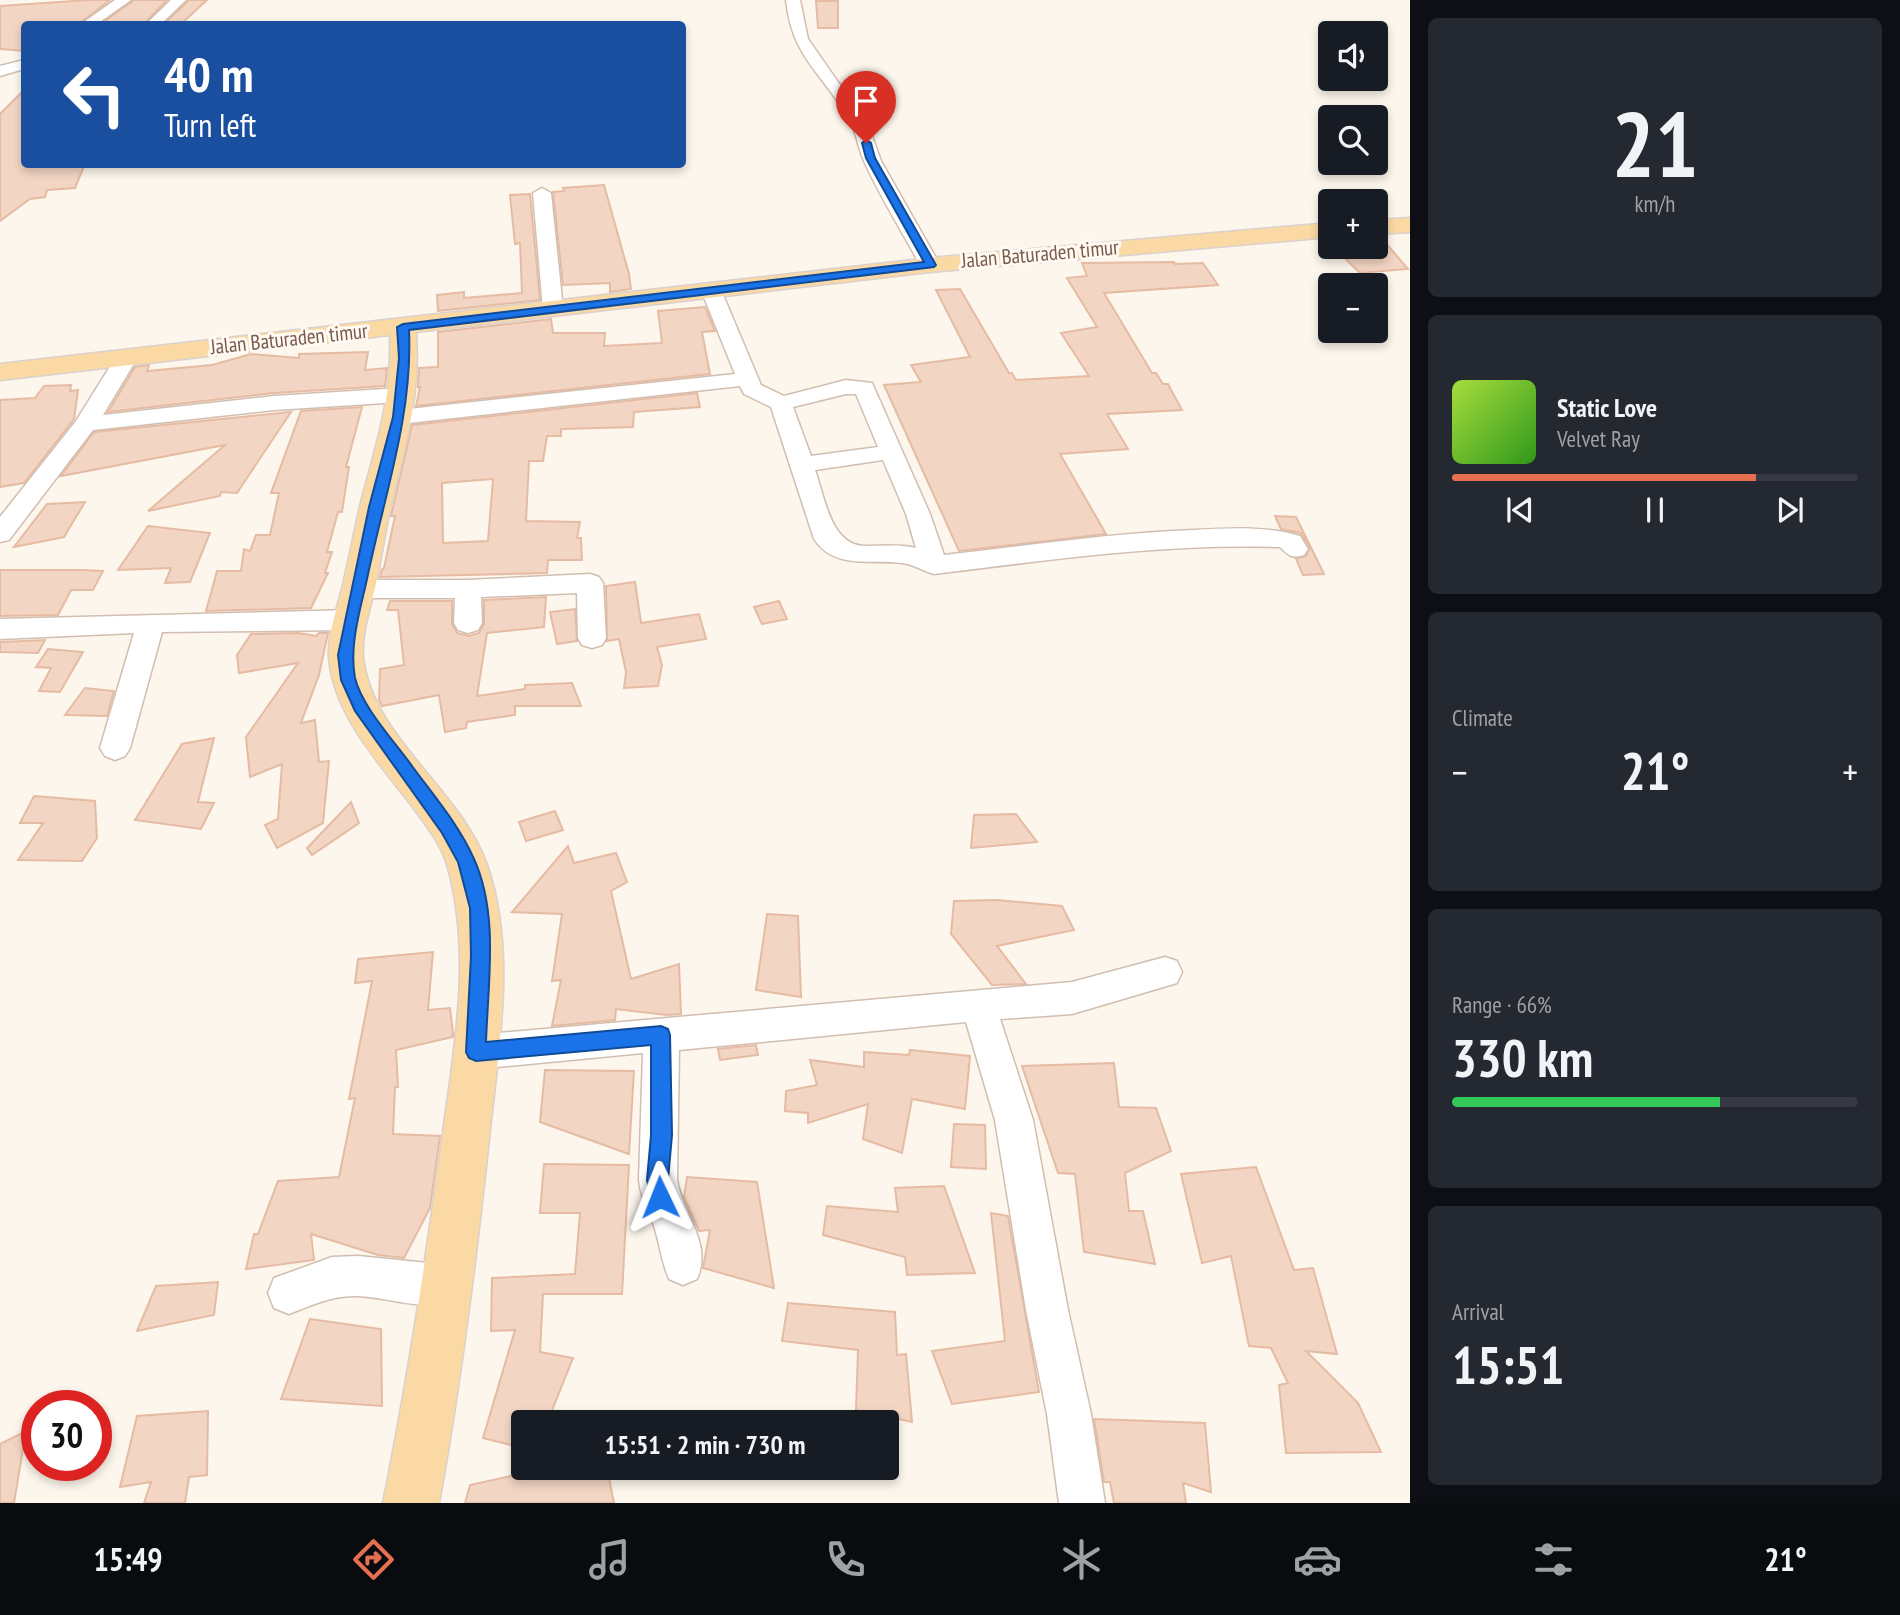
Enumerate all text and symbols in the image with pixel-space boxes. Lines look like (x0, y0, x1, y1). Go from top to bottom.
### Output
map controls (1318, 21, 1388, 343)
button: sound (1318, 21, 1388, 91)
text: 40 m (164, 42, 253, 106)
icon: left (49, 49, 140, 140)
pin (836, 71, 896, 143)
icon: arrive (847, 82, 885, 120)
text: 21 (1612, 84, 1699, 202)
text: Turn left (164, 104, 256, 146)
button: search (1318, 105, 1388, 175)
button: + (1318, 189, 1388, 259)
text: km/h (1635, 189, 1675, 218)
street label: Jalan Baturaden timur (959, 233, 1120, 274)
button: − (1318, 273, 1388, 343)
street label: Jalan Baturaden timur (208, 317, 369, 360)
text: Static Love (1557, 391, 1657, 424)
text: Velvet Ray (1557, 424, 1640, 453)
icon: previous (1501, 491, 1539, 529)
icon: pause (1636, 491, 1674, 529)
icon: next (1771, 491, 1809, 529)
text: Climate (1452, 703, 1513, 732)
text: 21° (1621, 737, 1689, 804)
text: − (1452, 747, 1468, 796)
text: + (1842, 747, 1858, 796)
text: Range · 66% (1452, 990, 1552, 1019)
text: 330 km (1452, 1024, 1593, 1091)
position arrow (623, 1160, 697, 1234)
text: Arrival (1452, 1297, 1504, 1326)
text: 15:51 (1452, 1331, 1564, 1398)
speed limit sign: 30 (21, 1390, 112, 1481)
text: 15:51 · 2 min · 730 m (605, 1428, 805, 1461)
icon: directions (349, 1535, 398, 1584)
icon: music (585, 1535, 634, 1584)
icon: phone (821, 1535, 870, 1584)
icon: climate (1057, 1535, 1106, 1584)
icon: car (1293, 1535, 1342, 1584)
icon: filters (1529, 1535, 1578, 1584)
text: 15:49 (93, 1538, 163, 1580)
text: 21° (1764, 1538, 1807, 1580)

